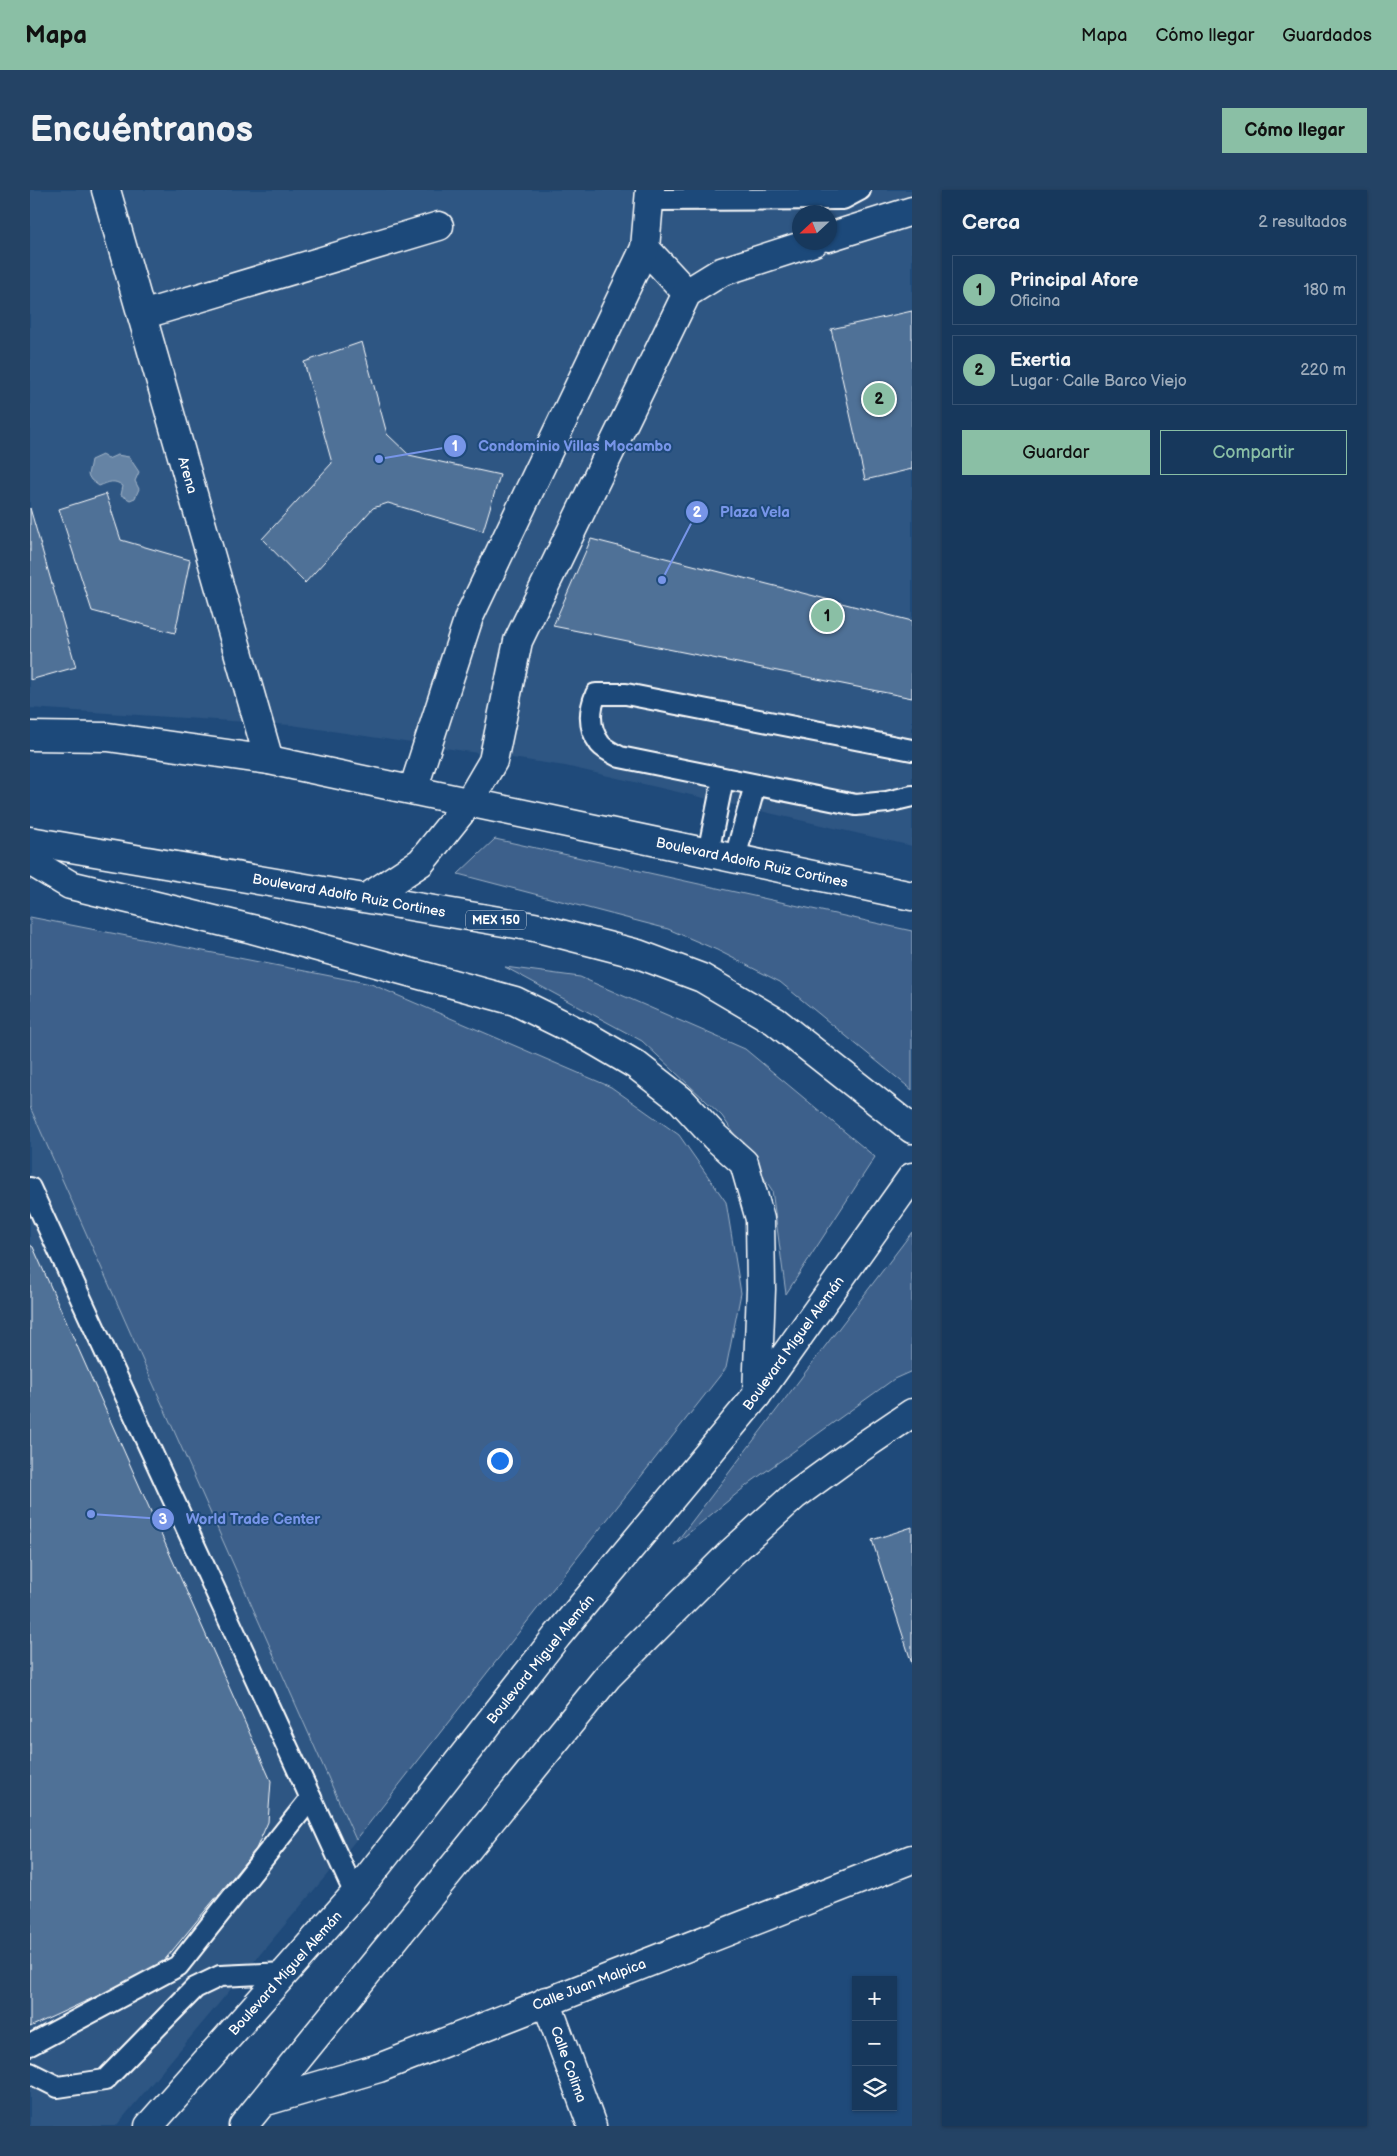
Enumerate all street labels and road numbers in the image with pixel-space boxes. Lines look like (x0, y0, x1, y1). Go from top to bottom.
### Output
street label: Arena (174, 455, 201, 496)
street label: Boulevard Adolfo Ruiz Cortines (654, 834, 849, 891)
street label: Boulevard Adolfo Ruiz Cortines (251, 870, 447, 921)
road number: MEX 150 (466, 910, 526, 930)
street label: Boulevard Miguel Alemán (739, 1273, 848, 1414)
street label: Boulevard Miguel Alemán (483, 1591, 598, 1727)
street label: Boulevard Miguel Alemán (225, 1908, 346, 2039)
street label: Calle Juan Malpica (530, 1955, 648, 2014)
street label: Calle Colima (547, 2024, 590, 2105)

